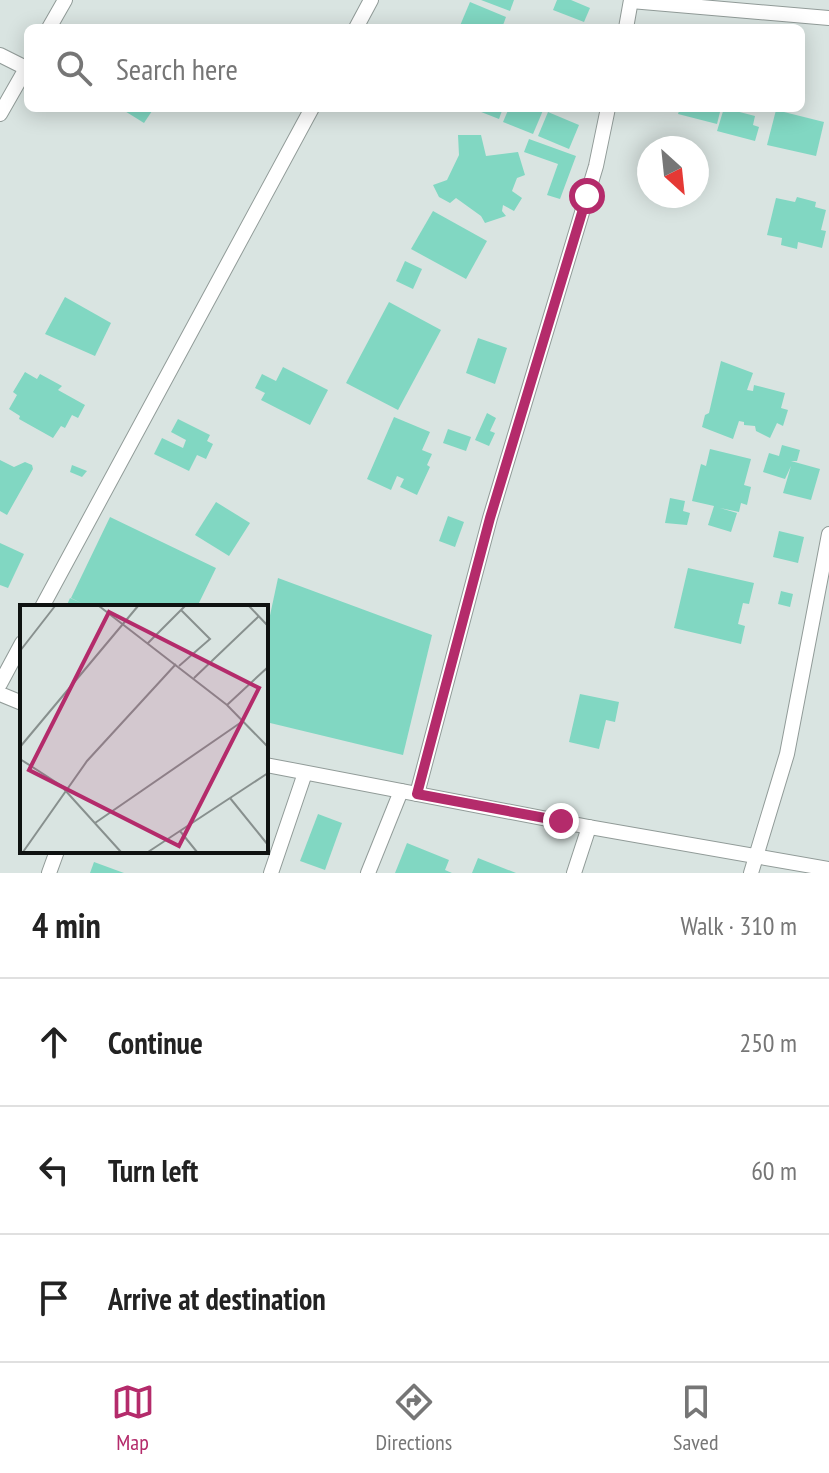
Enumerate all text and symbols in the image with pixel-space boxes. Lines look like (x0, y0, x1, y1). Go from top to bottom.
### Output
search box (24, 24, 805, 112)
icon: search (52, 46, 96, 90)
text: Search here (116, 49, 238, 88)
north arrow (637, 136, 709, 208)
route start (569, 178, 605, 214)
inset map (20, 605, 268, 853)
route end (543, 803, 579, 839)
text: 4 min (32, 903, 101, 947)
text: Walk · 310 m (680, 909, 797, 942)
icon: ahead (32, 1020, 76, 1064)
text: Continue (108, 1023, 203, 1062)
text: 250 m (739, 1026, 797, 1059)
icon: left (32, 1148, 76, 1192)
text: Turn left (108, 1151, 198, 1190)
text: 60 m (751, 1154, 797, 1187)
icon: arrive (32, 1276, 76, 1320)
text: Arrive at destination (108, 1279, 326, 1318)
tab: Map (111, 1380, 155, 1456)
tab: Directions (376, 1380, 452, 1456)
tab: Saved (673, 1380, 718, 1456)

